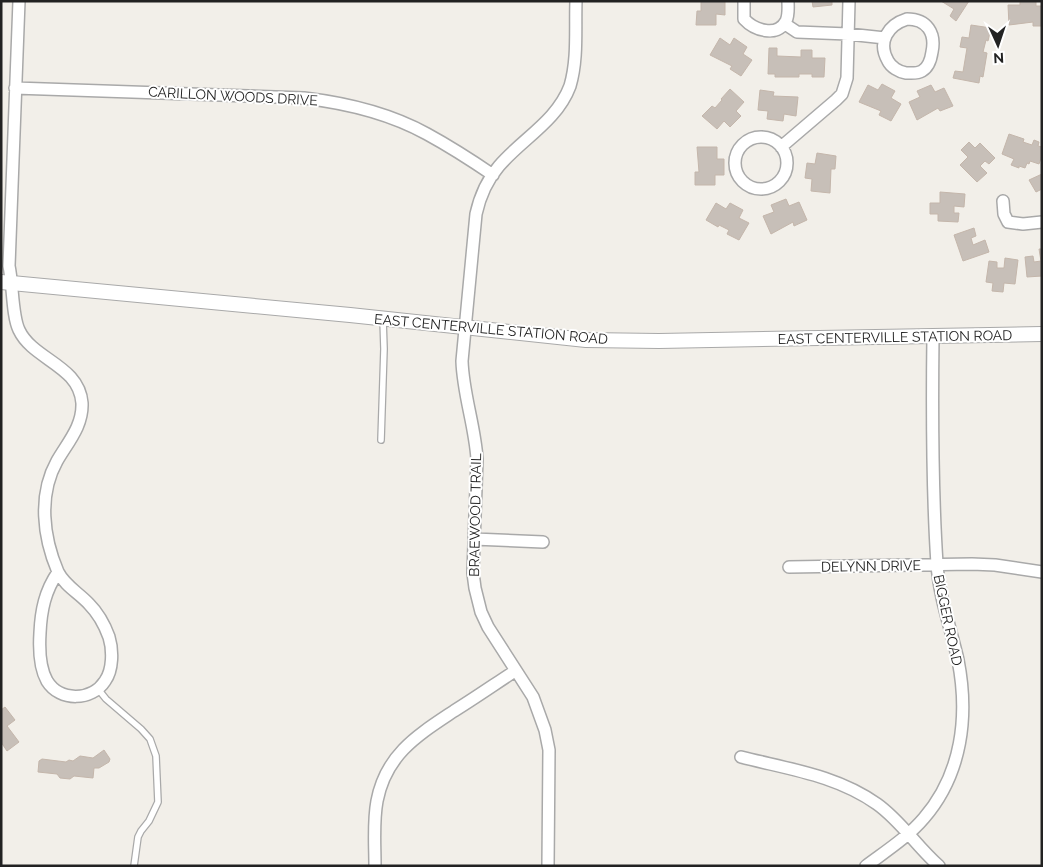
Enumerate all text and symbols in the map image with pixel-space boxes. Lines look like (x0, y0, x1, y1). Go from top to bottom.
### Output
north arrow (973, 20, 1023, 70)
text: N (993, 50, 1004, 66)
street label: CARILLON WOODS DRIVE (148, 84, 318, 108)
street label: EAST CENTERVILLE STATION ROAD (373, 311, 609, 347)
street label: EAST CENTERVILLE STATION ROAD (778, 327, 1012, 347)
street label: BRAEWOOD TRAIL (466, 453, 484, 577)
street label: DELYNN DRIVE (821, 557, 921, 575)
street label: BIGGER ROAD (931, 573, 965, 667)

